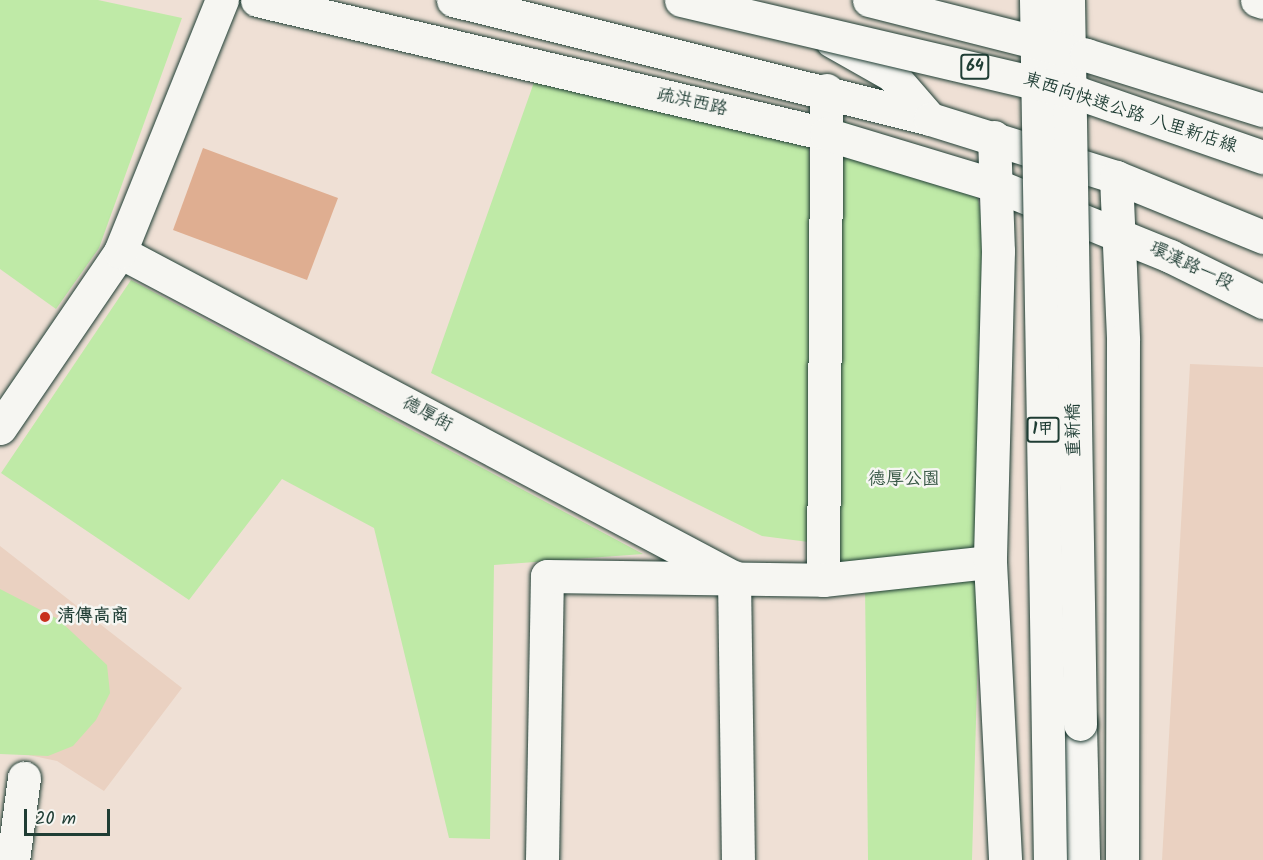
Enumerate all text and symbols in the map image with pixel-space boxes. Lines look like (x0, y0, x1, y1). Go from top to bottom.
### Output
road number: 64 (960, 54, 990, 80)
street label: 東西向快速公路 八里新店線 (1021, 69, 1239, 159)
street label: 疏洪西路 (654, 84, 730, 122)
street label: 環漢路一段 (1146, 238, 1236, 296)
street label: 德厚街 (398, 393, 456, 437)
street label: 重新橋 (1064, 403, 1086, 457)
road number: 1甲 (1026, 417, 1060, 443)
park label: 德厚公園 (868, 469, 940, 491)
place label: 清傳高商 (57, 606, 129, 628)
marker: 清傳高商 (38, 610, 52, 624)
scale bar (27, 797, 112, 835)
text: 20 m (35, 805, 76, 834)

